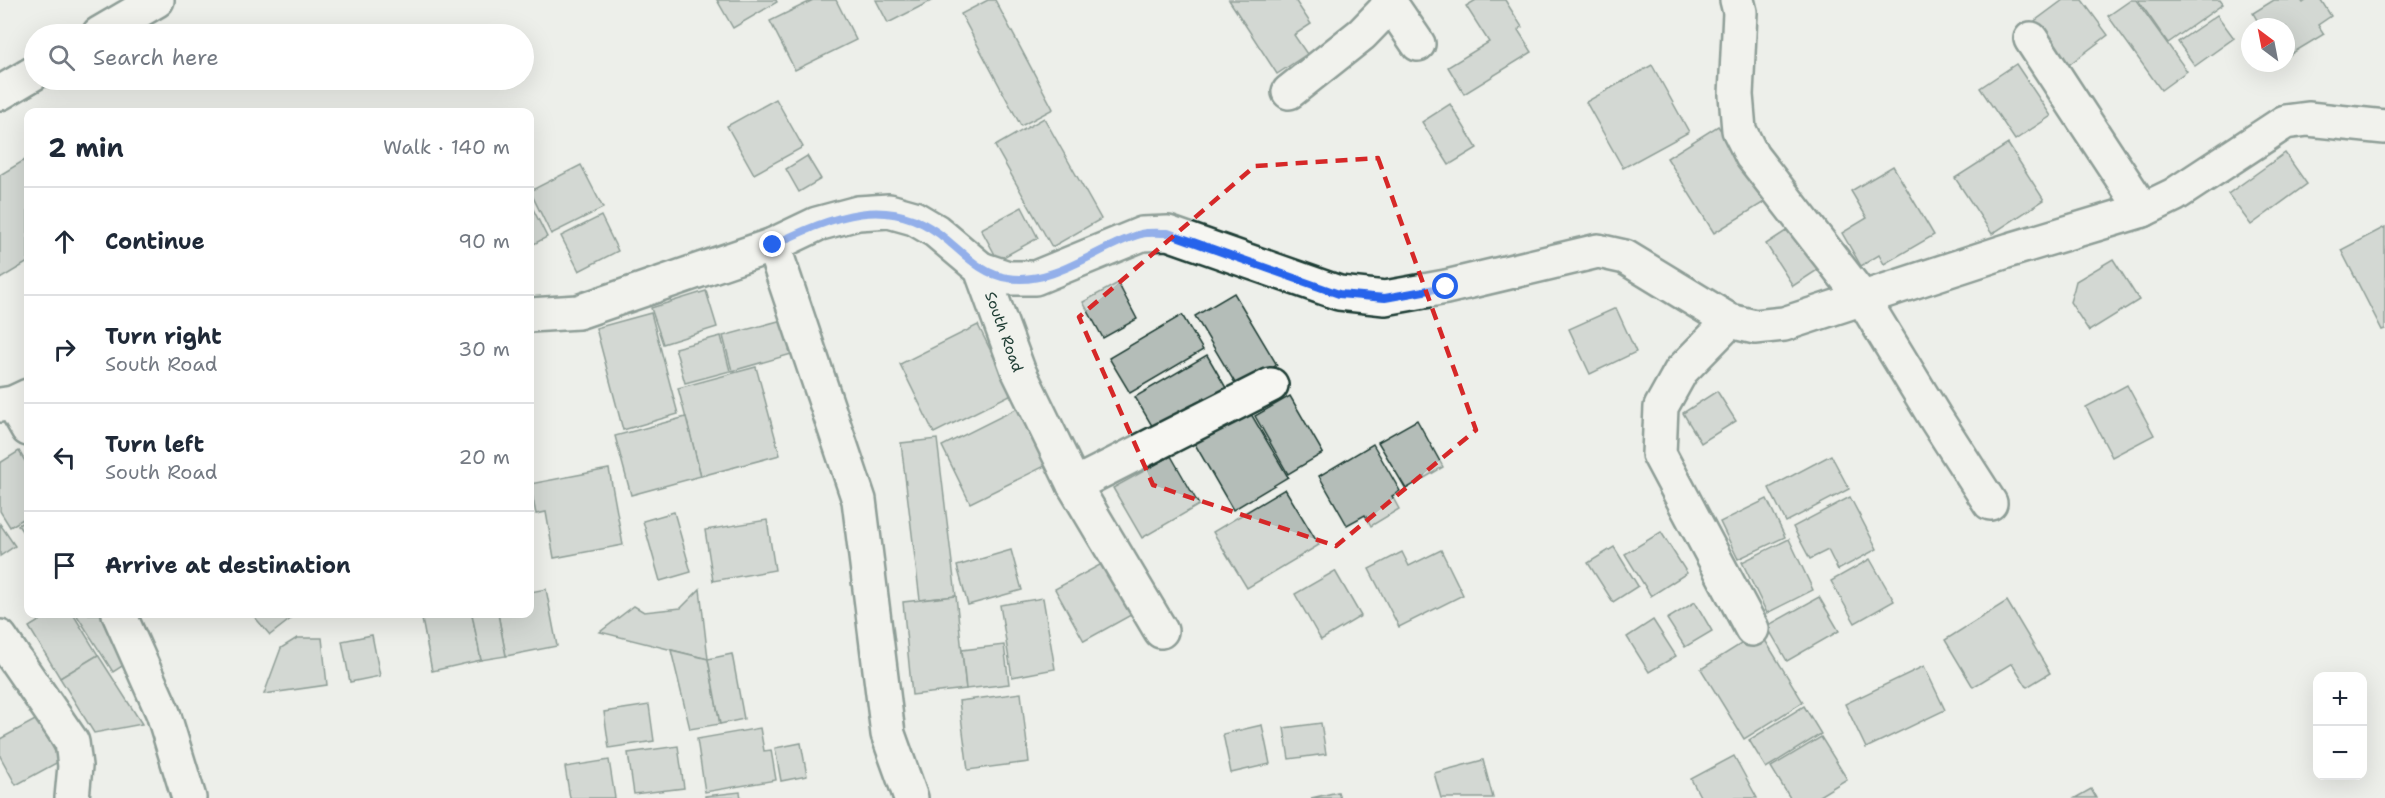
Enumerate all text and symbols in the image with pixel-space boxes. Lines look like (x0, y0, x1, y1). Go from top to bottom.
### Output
north arrow (2241, 18, 2295, 72)
search box (24, 24, 534, 90)
icon: search (45, 41, 78, 74)
text: Search here (93, 43, 219, 72)
text: 2 min (48, 130, 124, 165)
text: Walk · 140 m (383, 134, 510, 160)
icon: ahead (48, 225, 81, 258)
text: Continue (105, 227, 205, 256)
text: 90 m (458, 228, 510, 254)
route end (759, 231, 785, 257)
route start (1432, 273, 1458, 299)
street label: South Road (980, 289, 1028, 375)
text: Turn right (105, 322, 222, 351)
icon: right (48, 333, 81, 366)
text: 30 m (458, 336, 510, 362)
text: South Road (105, 351, 217, 377)
text: Turn left (105, 430, 204, 459)
icon: left (48, 441, 81, 474)
text: 20 m (459, 444, 510, 470)
text: South Road (105, 459, 217, 485)
icon: arrive (48, 549, 81, 582)
text: Arrive at destination (105, 551, 351, 580)
map controls (2313, 672, 2367, 780)
button: + (2313, 672, 2367, 726)
button: − (2313, 726, 2367, 780)

